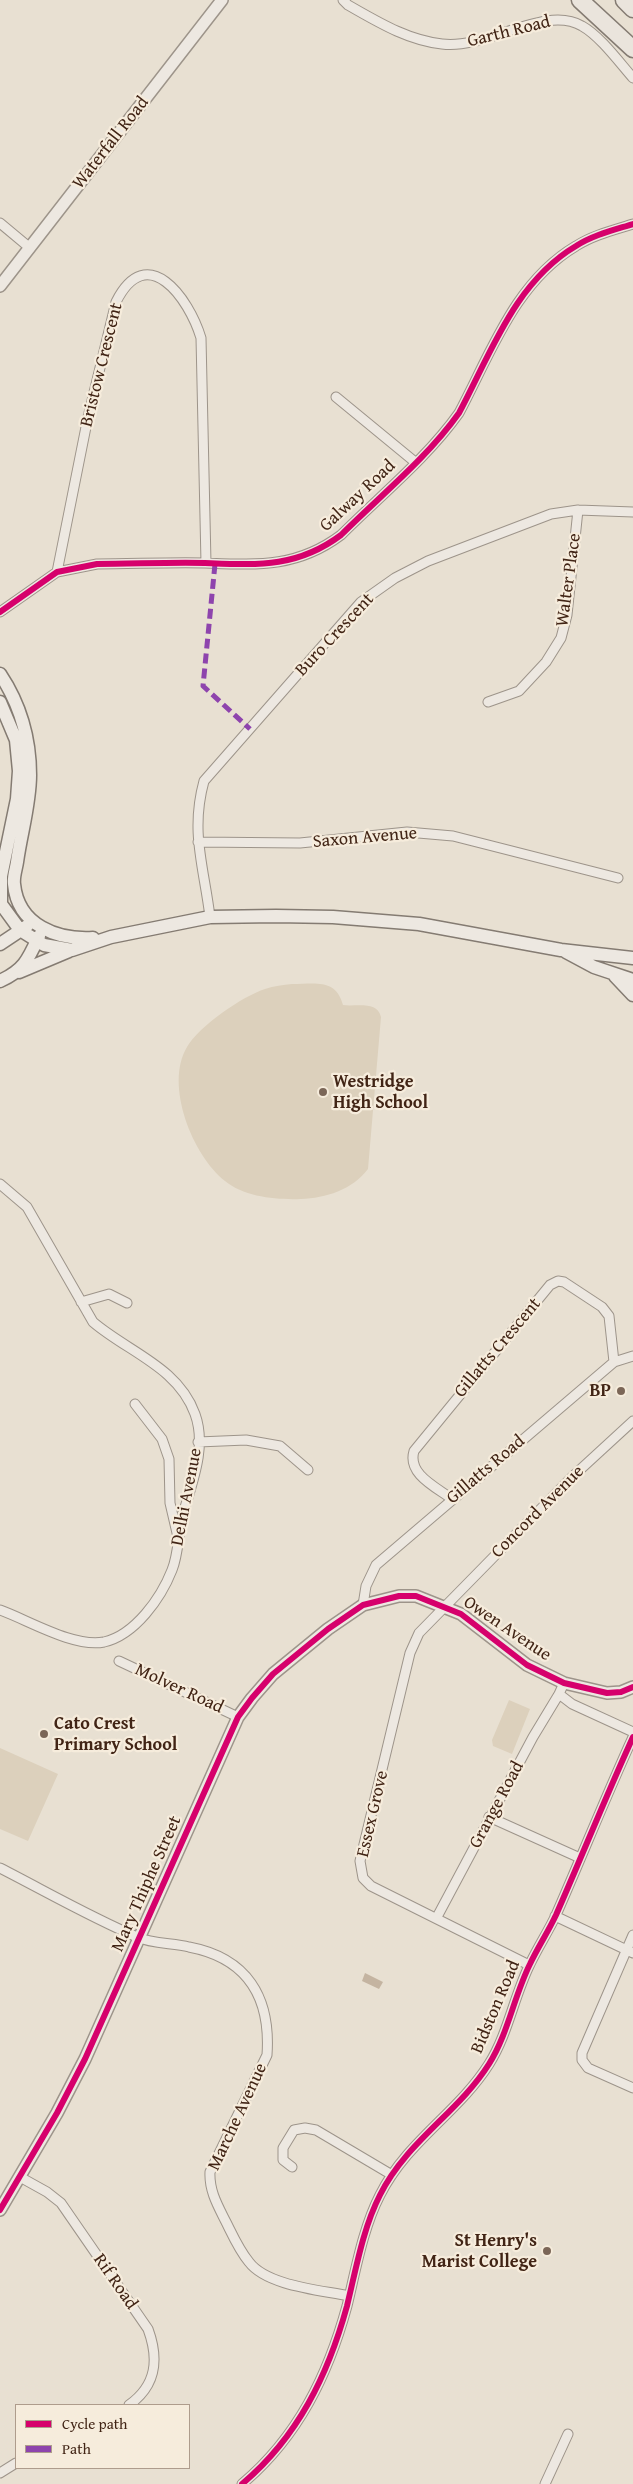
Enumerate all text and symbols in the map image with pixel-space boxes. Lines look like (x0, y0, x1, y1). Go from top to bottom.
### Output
street label: Garth Road (465, 11, 553, 53)
street label: Waterfall Road (68, 92, 154, 194)
street label: Bristow Crescent (76, 301, 128, 429)
street label: Galway Road (316, 455, 400, 537)
street label: Walter Place (552, 532, 586, 628)
street label: Buro Crescent (291, 589, 379, 681)
street label: Saxon Avenue (312, 823, 418, 853)
place label: Westridge High School (333, 1071, 428, 1114)
marker: Westridge High School (317, 1086, 329, 1098)
street label: Gillatts Crescent (450, 1294, 546, 1402)
place label: BP (589, 1380, 611, 1402)
marker: BP (615, 1385, 627, 1397)
street label: Gillatts Road (442, 1431, 530, 1509)
street label: Delhi Avenue (167, 1446, 207, 1548)
street label: Concord Avenue (487, 1461, 589, 1563)
street label: Owen Avenue (459, 1592, 555, 1666)
street label: Molver Road (131, 1659, 227, 1719)
place label: Cato Crest Primary School (54, 1713, 177, 1756)
marker: Cato Crest Primary School (38, 1728, 50, 1740)
street label: Grange Road (465, 1758, 529, 1852)
street label: Essex Grove (353, 1769, 393, 1859)
street label: Mary Thiphe Street (107, 1813, 187, 1955)
street label: Bidston Road (467, 1957, 525, 2057)
street label: Marche Avenue (204, 2060, 272, 2174)
place label: St Henry's Marist College (422, 2230, 537, 2272)
marker: St Henry's Marist College (541, 2245, 553, 2257)
street label: Rif Road (88, 2250, 142, 2314)
legend (15, 2404, 190, 2469)
text: Cycle path (62, 2413, 128, 2434)
text: Path (62, 2438, 91, 2459)

